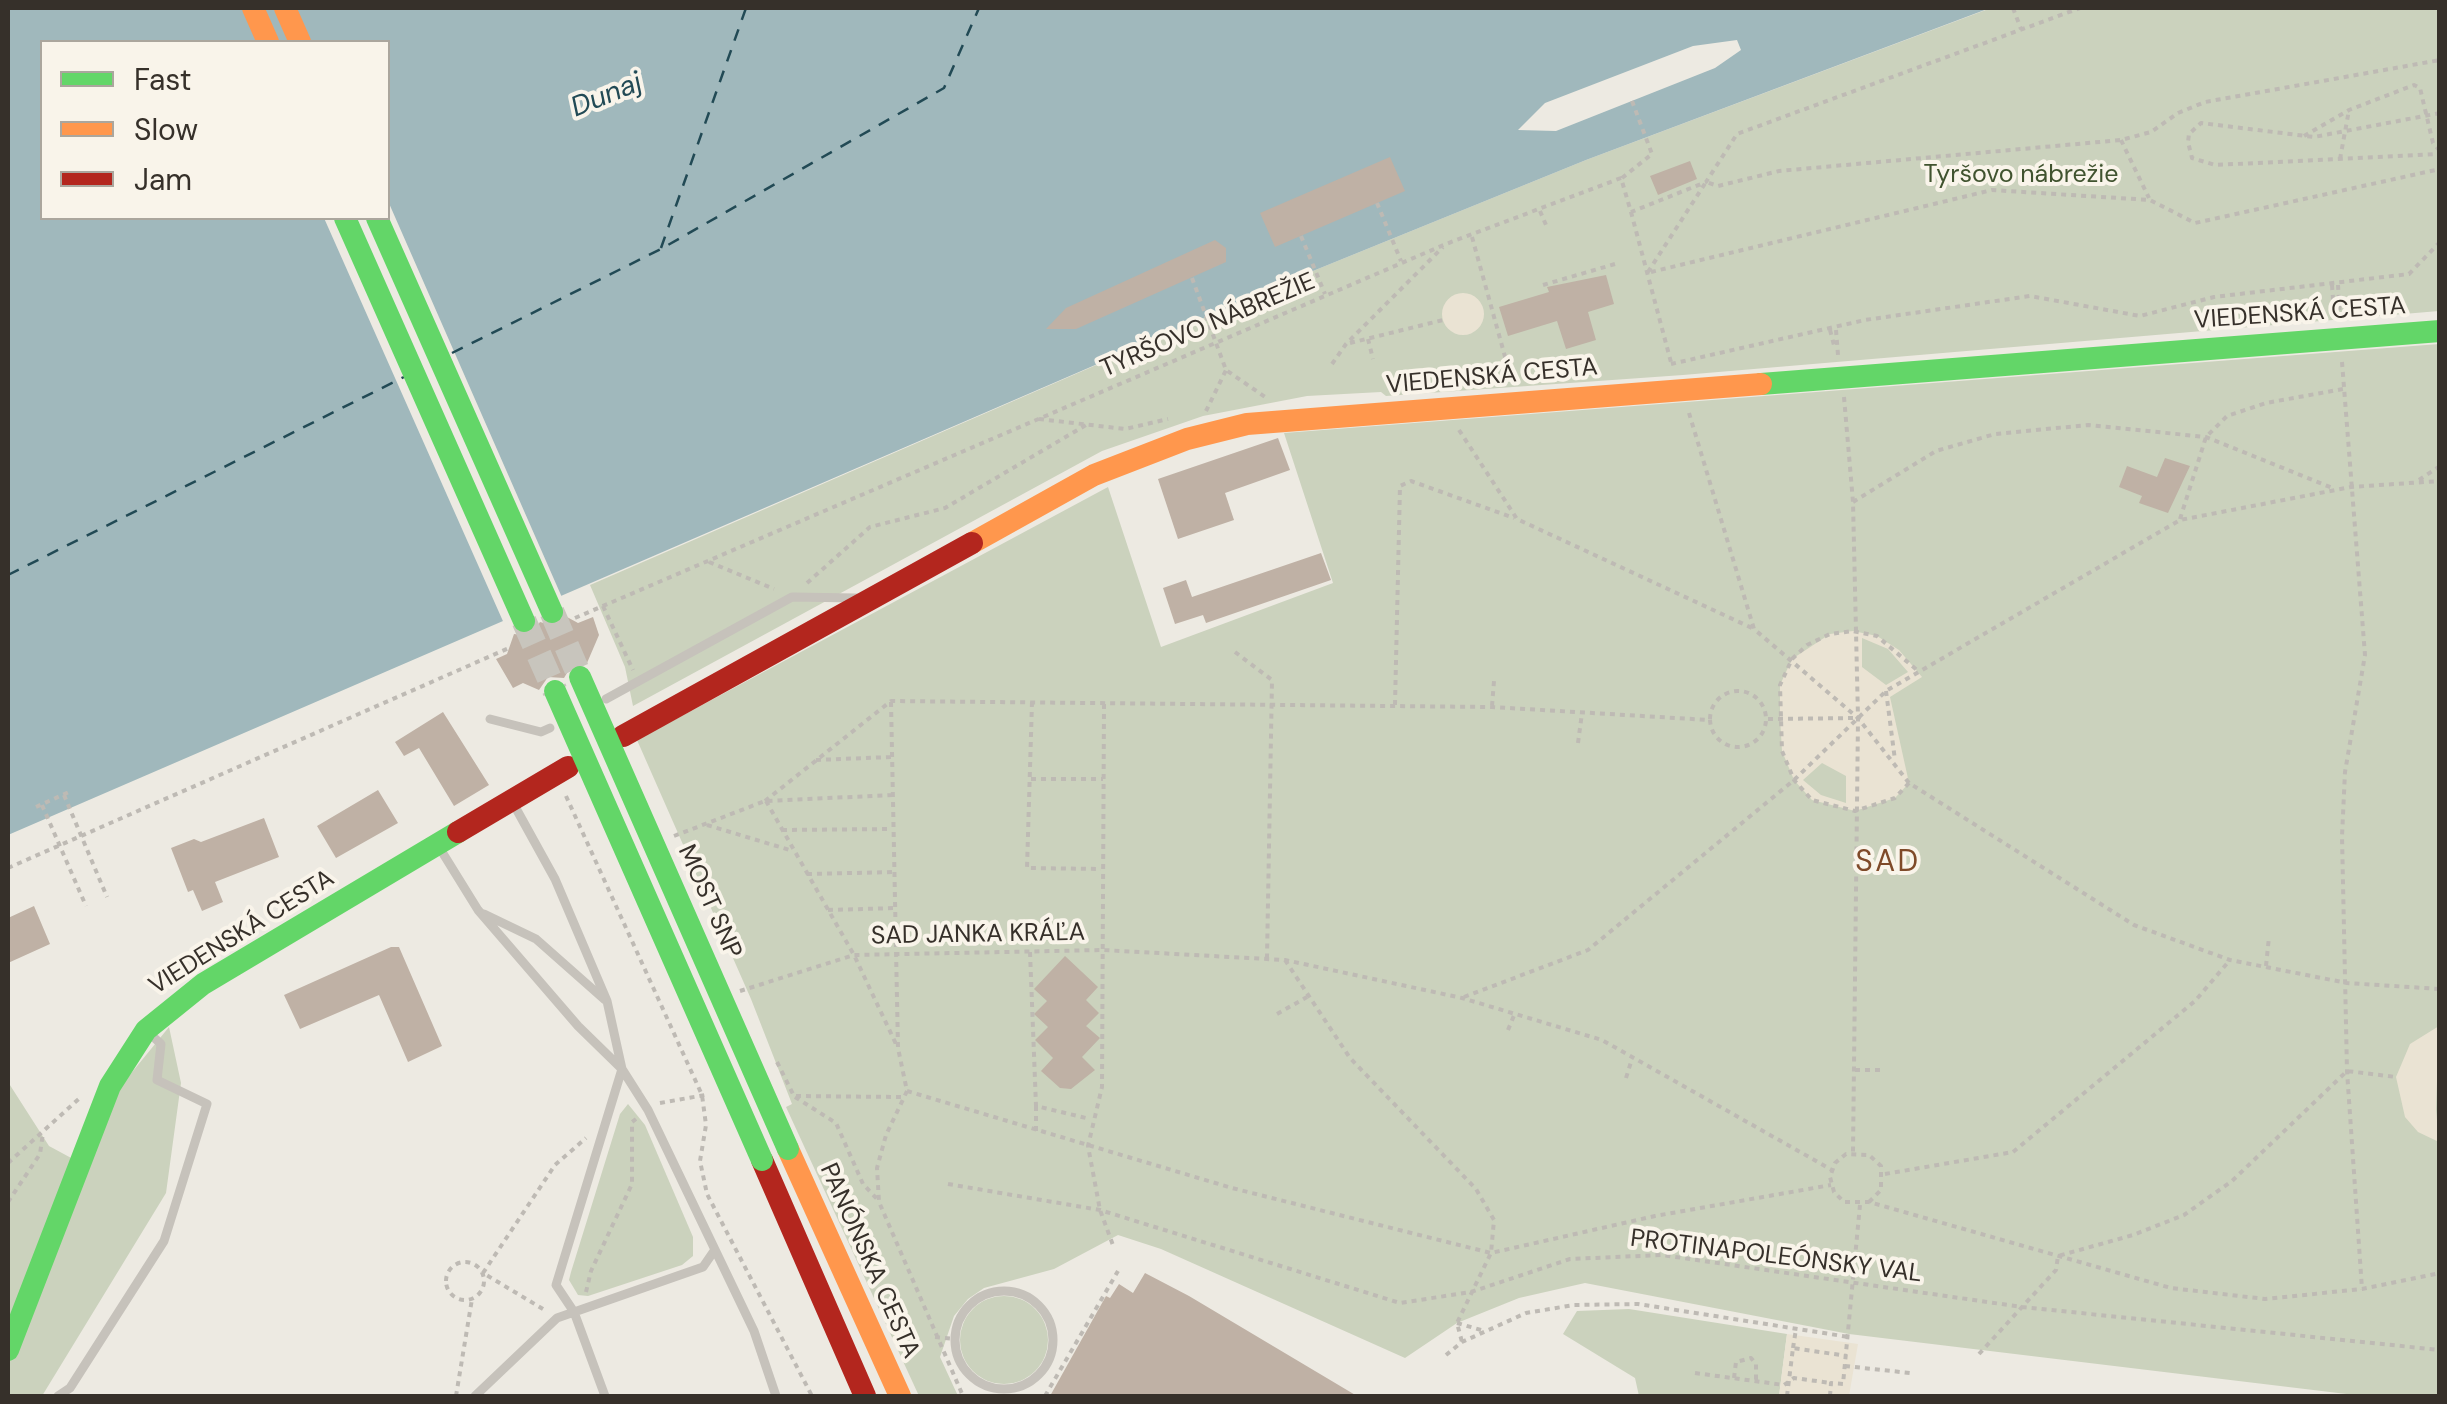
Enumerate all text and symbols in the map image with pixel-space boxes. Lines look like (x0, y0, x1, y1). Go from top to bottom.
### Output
legend (40, 40, 390, 220)
text: Fast (134, 60, 192, 99)
water label: Dunaj (566, 67, 648, 125)
text: Slow (134, 110, 198, 149)
text: Jam (134, 160, 192, 199)
park label: Tyršovo nábrežie (1924, 160, 2118, 190)
street label: TYRŠOVO NÁBREŽIE (1096, 267, 1320, 385)
street label: VIEDENSKÁ CESTA (2193, 292, 2407, 336)
street label: VIEDENSKÁ CESTA (1385, 353, 1599, 401)
street label: MOST SNP (671, 840, 747, 964)
district label: SAD (1855, 845, 1921, 881)
street label: VIEDENSKÁ CESTA (144, 864, 340, 1002)
street label: SAD JANKA KRÁĽA (871, 918, 1085, 952)
street label: PANÓNSKA CESTA (813, 1159, 925, 1363)
street label: PROTINAPOLEÓNSKY VAL (1628, 1224, 1924, 1290)

